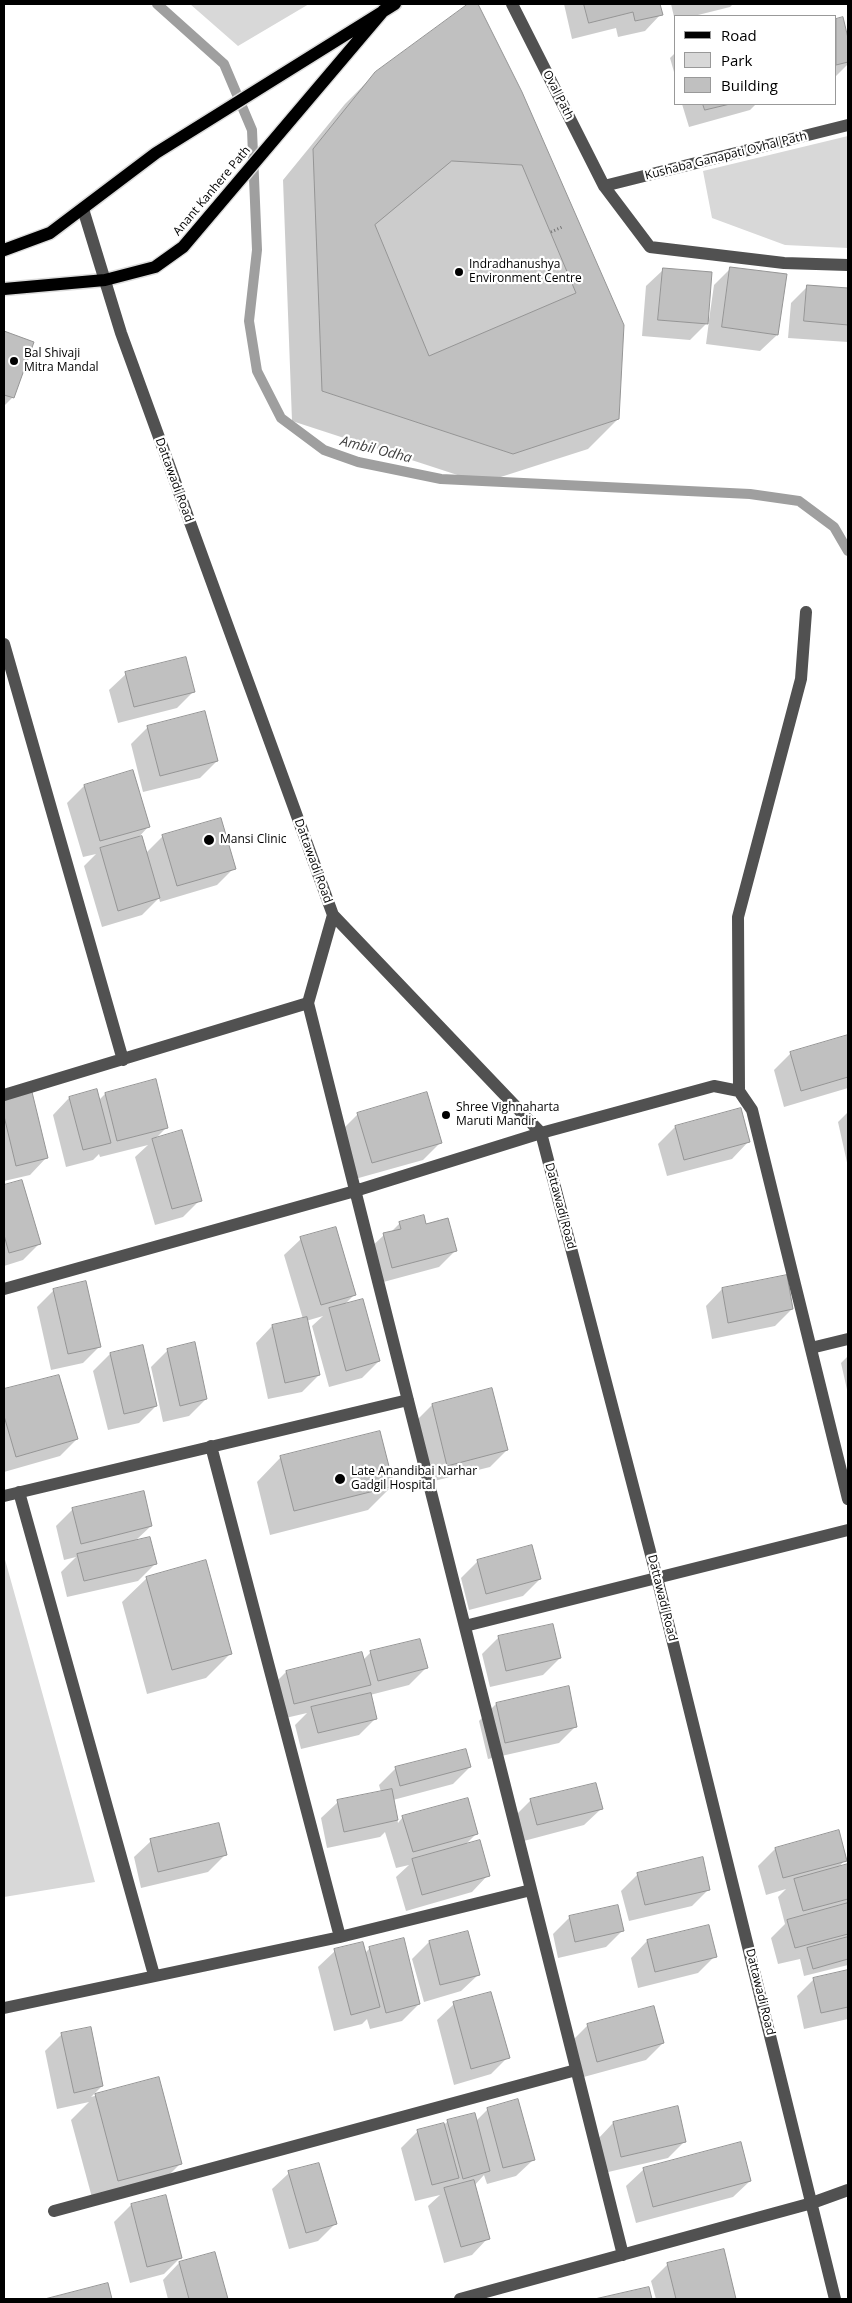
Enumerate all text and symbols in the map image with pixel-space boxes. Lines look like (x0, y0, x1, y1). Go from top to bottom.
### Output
legend (674, 15, 837, 105)
text: Road (721, 25, 757, 45)
text: Park (721, 50, 752, 70)
street label: Oval Path (539, 68, 577, 122)
text: Building (721, 75, 778, 95)
street label: Kushaba Ganapati Ovhal Path (644, 129, 808, 183)
street label: Anant Kanhere Path (170, 143, 254, 239)
place label: Indradhanushya Environment Centre (469, 258, 582, 286)
marker: Indradhanushya Environment Centre (453, 266, 465, 278)
place label: Bal Shivaji Mitra Mandal (24, 347, 99, 375)
marker: Bal Shivaji Mitra Mandal (8, 355, 20, 367)
water label: Ambil Odha (339, 433, 413, 467)
street label: Dattawadi Road (152, 436, 196, 524)
street label: Dattawadi Road (291, 817, 335, 905)
marker: Mansi Clinic (202, 833, 216, 847)
place label: Mansi Clinic (220, 833, 286, 847)
place label: Shree Vighnaharta Maruti Mandir (456, 1101, 559, 1129)
marker: Shree Vighnaharta Maruti Mandir (440, 1109, 452, 1121)
street label: Dattawadi Road (542, 1161, 578, 1251)
place label: Late Anandibai Narhar Gadgil Hospital (351, 1465, 477, 1493)
marker: Late Anandibai Narhar Gadgil Hospital (333, 1472, 347, 1486)
street label: Dattawadi Road (644, 1553, 680, 1643)
street label: Dattawadi Road (742, 1947, 778, 2037)

